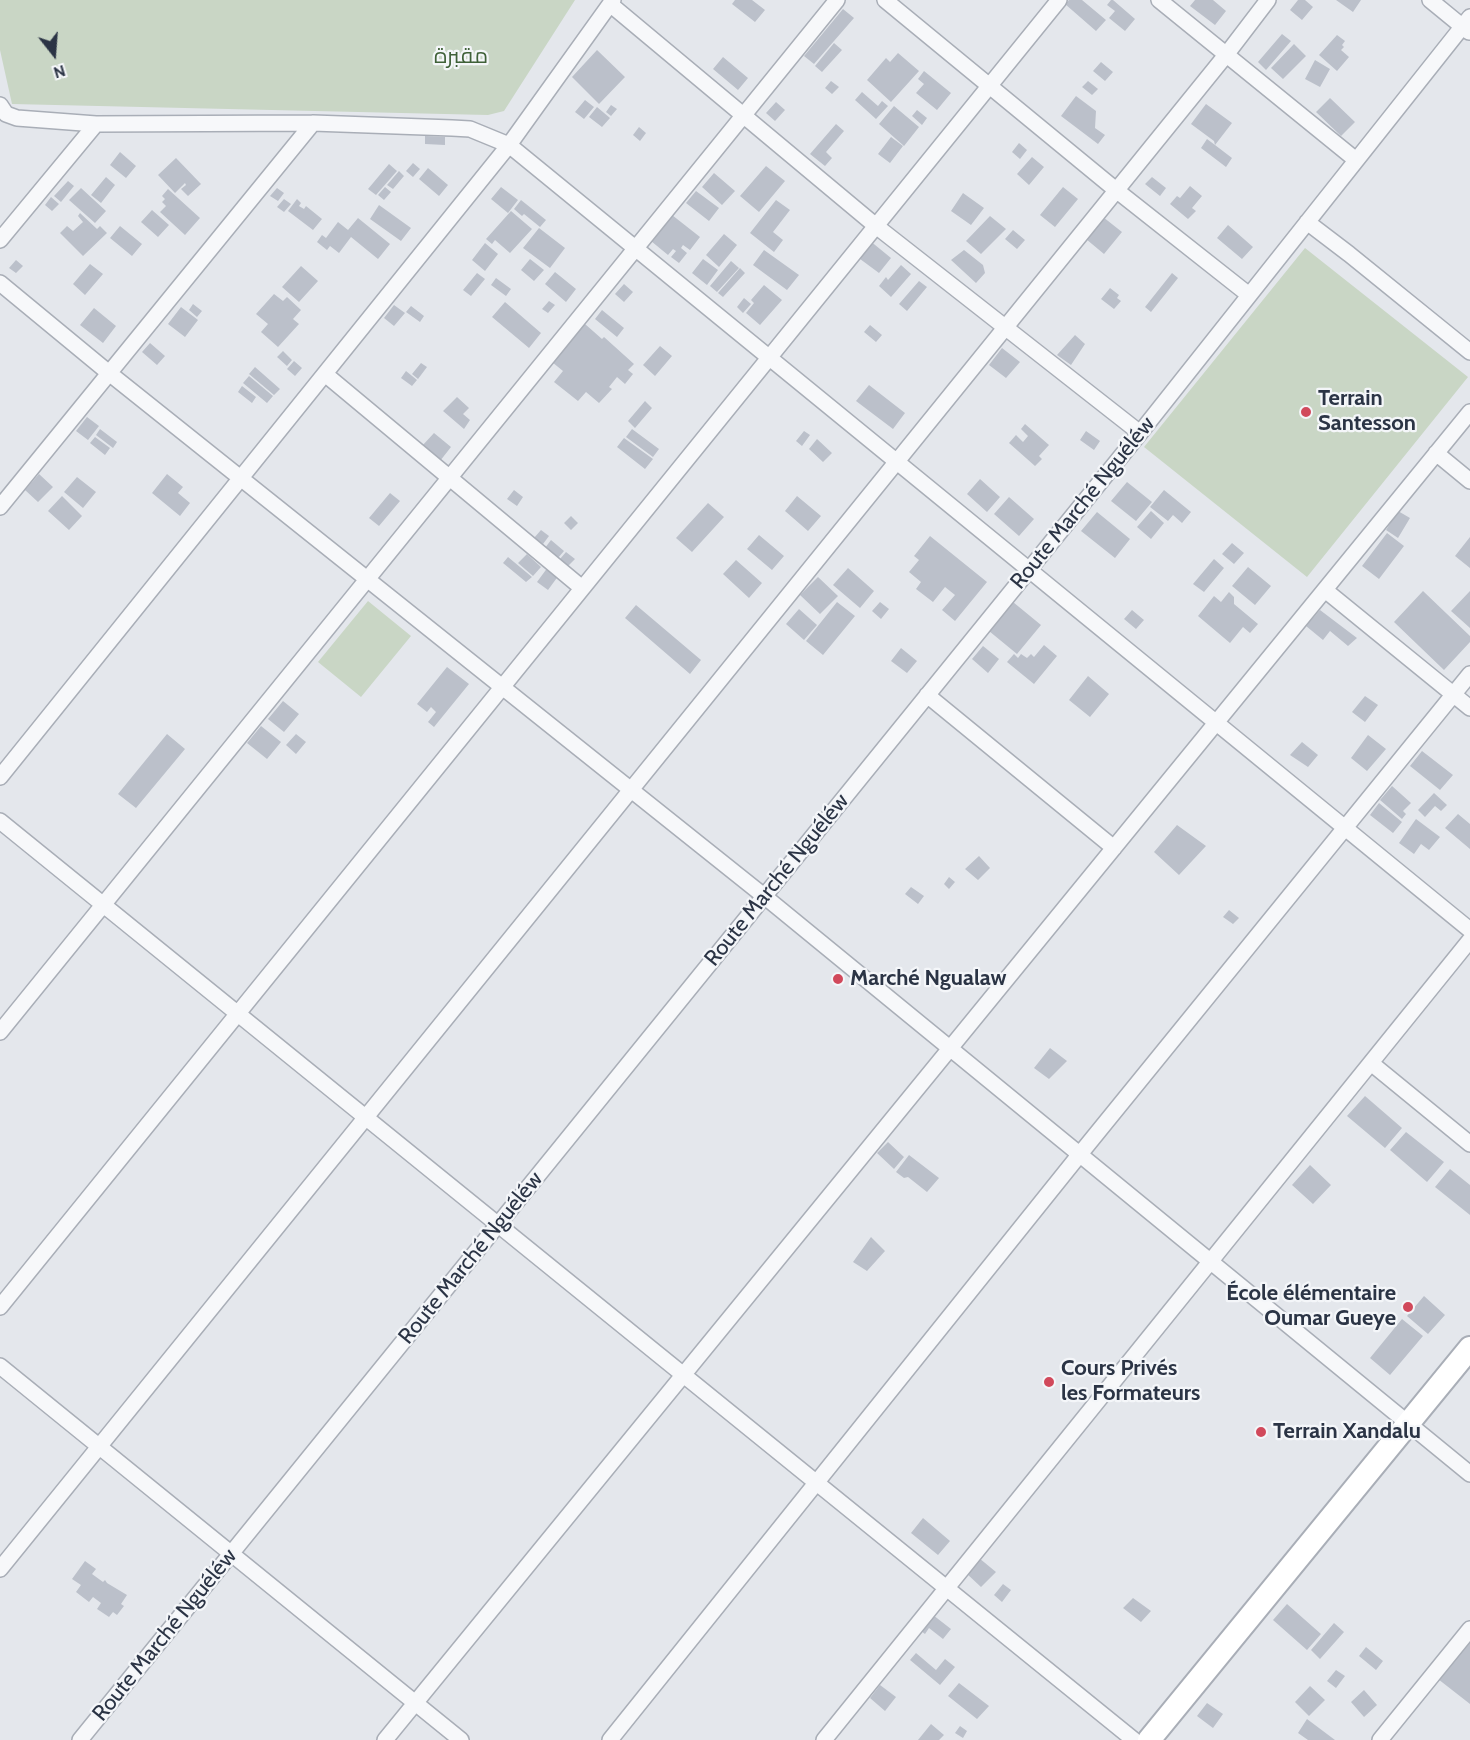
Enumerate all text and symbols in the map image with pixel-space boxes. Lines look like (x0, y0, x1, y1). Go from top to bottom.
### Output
north arrow (24, 24, 84, 84)
park label: مقبرة (434, 44, 488, 70)
text: N (51, 61, 68, 82)
place label: Terrain Santesson (1318, 386, 1416, 438)
marker: Terrain Santesson (1299, 405, 1313, 419)
street label: Route Marché Nguéléw (1005, 411, 1161, 595)
street label: Route Marché Nguéléw (699, 788, 855, 972)
place label: Marché Ngualaw (850, 966, 1006, 992)
marker: Marché Ngualaw (831, 972, 845, 986)
street label: Route Marché Nguéléw (393, 1166, 549, 1350)
place label: École élémentaire Oumar Gueye (1226, 1281, 1396, 1332)
marker: École élémentaire Oumar Gueye (1401, 1300, 1415, 1314)
place label: Cours Privés les Formateurs (1061, 1356, 1200, 1408)
marker: Cours Privés les Formateurs (1042, 1375, 1056, 1389)
place label: Terrain Xandalu (1273, 1419, 1421, 1445)
marker: Terrain Xandalu (1254, 1425, 1268, 1439)
street label: Route Marché Nguéléw (87, 1543, 243, 1727)

